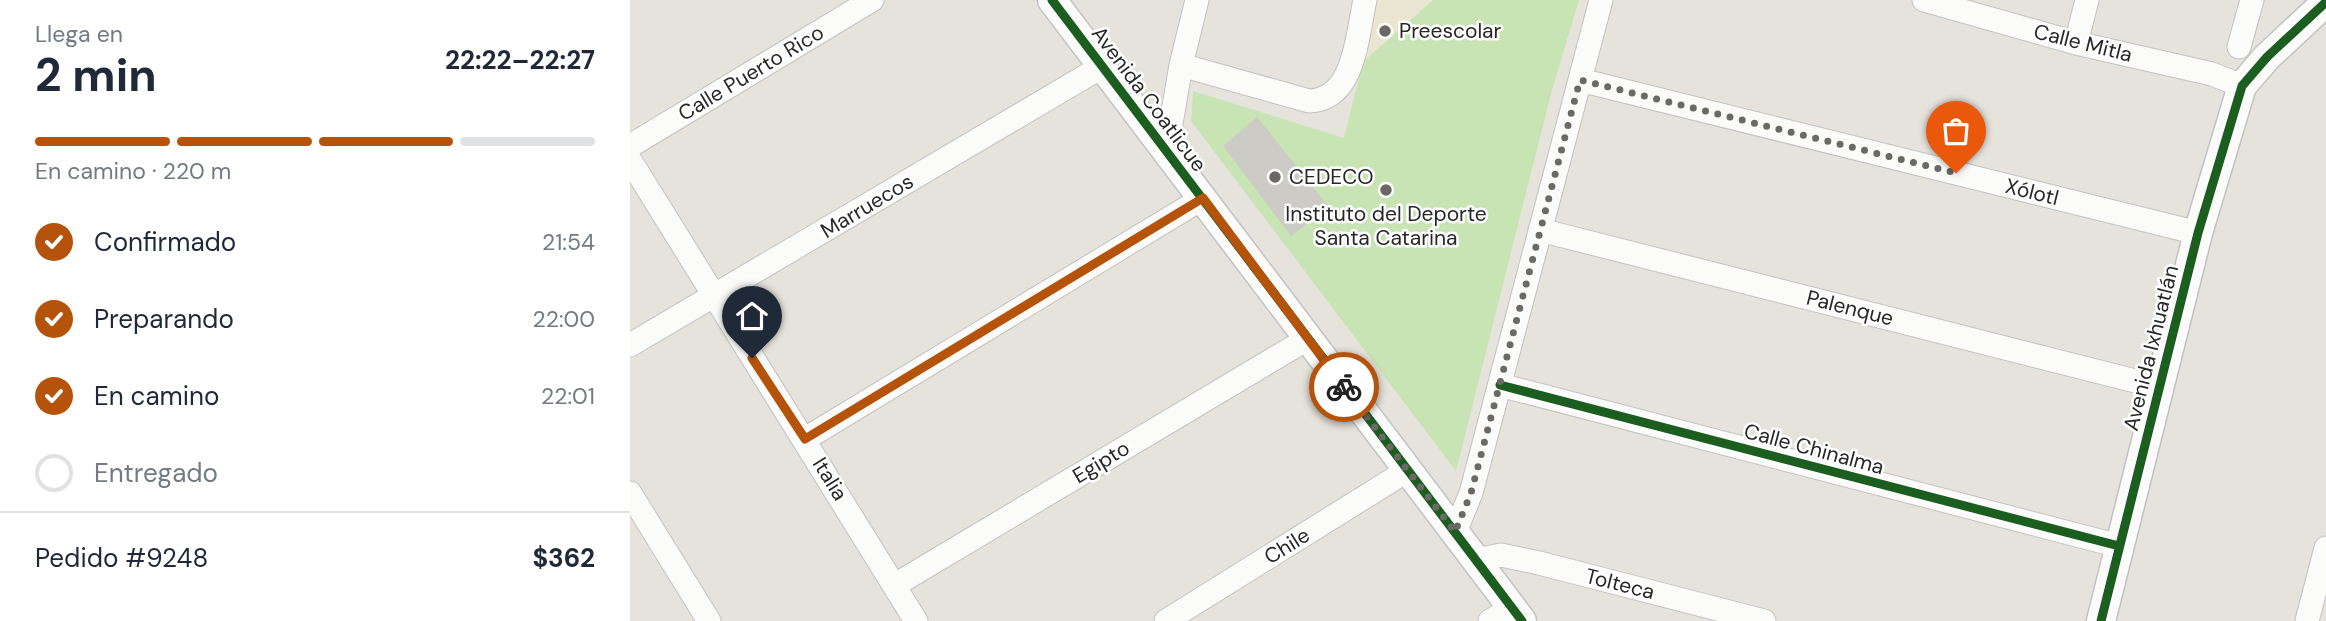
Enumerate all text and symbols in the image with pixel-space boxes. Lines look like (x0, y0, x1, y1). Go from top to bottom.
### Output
place label: Preescolar (1399, 17, 1502, 45)
street label: Calle Mitla (2031, 17, 2135, 69)
street label: Calle Puerto Rico (673, 18, 829, 128)
text: Llega en (35, 19, 123, 49)
street label: Avenida Coatlicue (1085, 21, 1213, 177)
marker: Preescolar (1377, 23, 1393, 39)
text: 22:22–22:27 (445, 43, 595, 77)
text: 2 min (35, 45, 157, 105)
pin (1926, 101, 1986, 173)
icon: bag (1937, 112, 1975, 150)
text: En camino · 220 m (35, 156, 231, 186)
place label: CEDECO (1289, 163, 1374, 191)
street label: Marruecos (815, 167, 919, 245)
marker: CEDECO (1267, 169, 1283, 185)
street label: Xólotl (2002, 172, 2062, 212)
marker: Instituto del Deporte Santa Catarina (1378, 182, 1394, 198)
place label: Instituto del Deporte Santa Catarina (1285, 200, 1487, 252)
icon: check (35, 223, 73, 261)
text: Confirmado (94, 225, 236, 259)
text: 21:54 (542, 227, 595, 257)
street label: Avenida Ixhuatlán (2117, 262, 2185, 434)
street label: Palenque (1803, 284, 1897, 332)
pin (722, 286, 782, 358)
icon: home (733, 297, 771, 335)
icon: check (35, 300, 73, 338)
text: Preparando (94, 302, 234, 336)
text: 22:00 (532, 304, 595, 334)
courier (1309, 352, 1379, 422)
icon: bike (1325, 368, 1363, 406)
icon: check (35, 377, 73, 415)
text: En camino (94, 379, 219, 413)
text: 22:01 (541, 381, 595, 411)
street label: Calle Chinalma (1741, 417, 1887, 481)
street label: Egipto (1067, 434, 1135, 490)
street label: Italia (806, 452, 854, 506)
text: Entregado (94, 456, 218, 490)
street label: Chile (1259, 521, 1315, 571)
text: Pedido #9248 (35, 541, 208, 575)
text: $362 (532, 541, 595, 575)
street label: Tolteca (1582, 562, 1658, 606)

